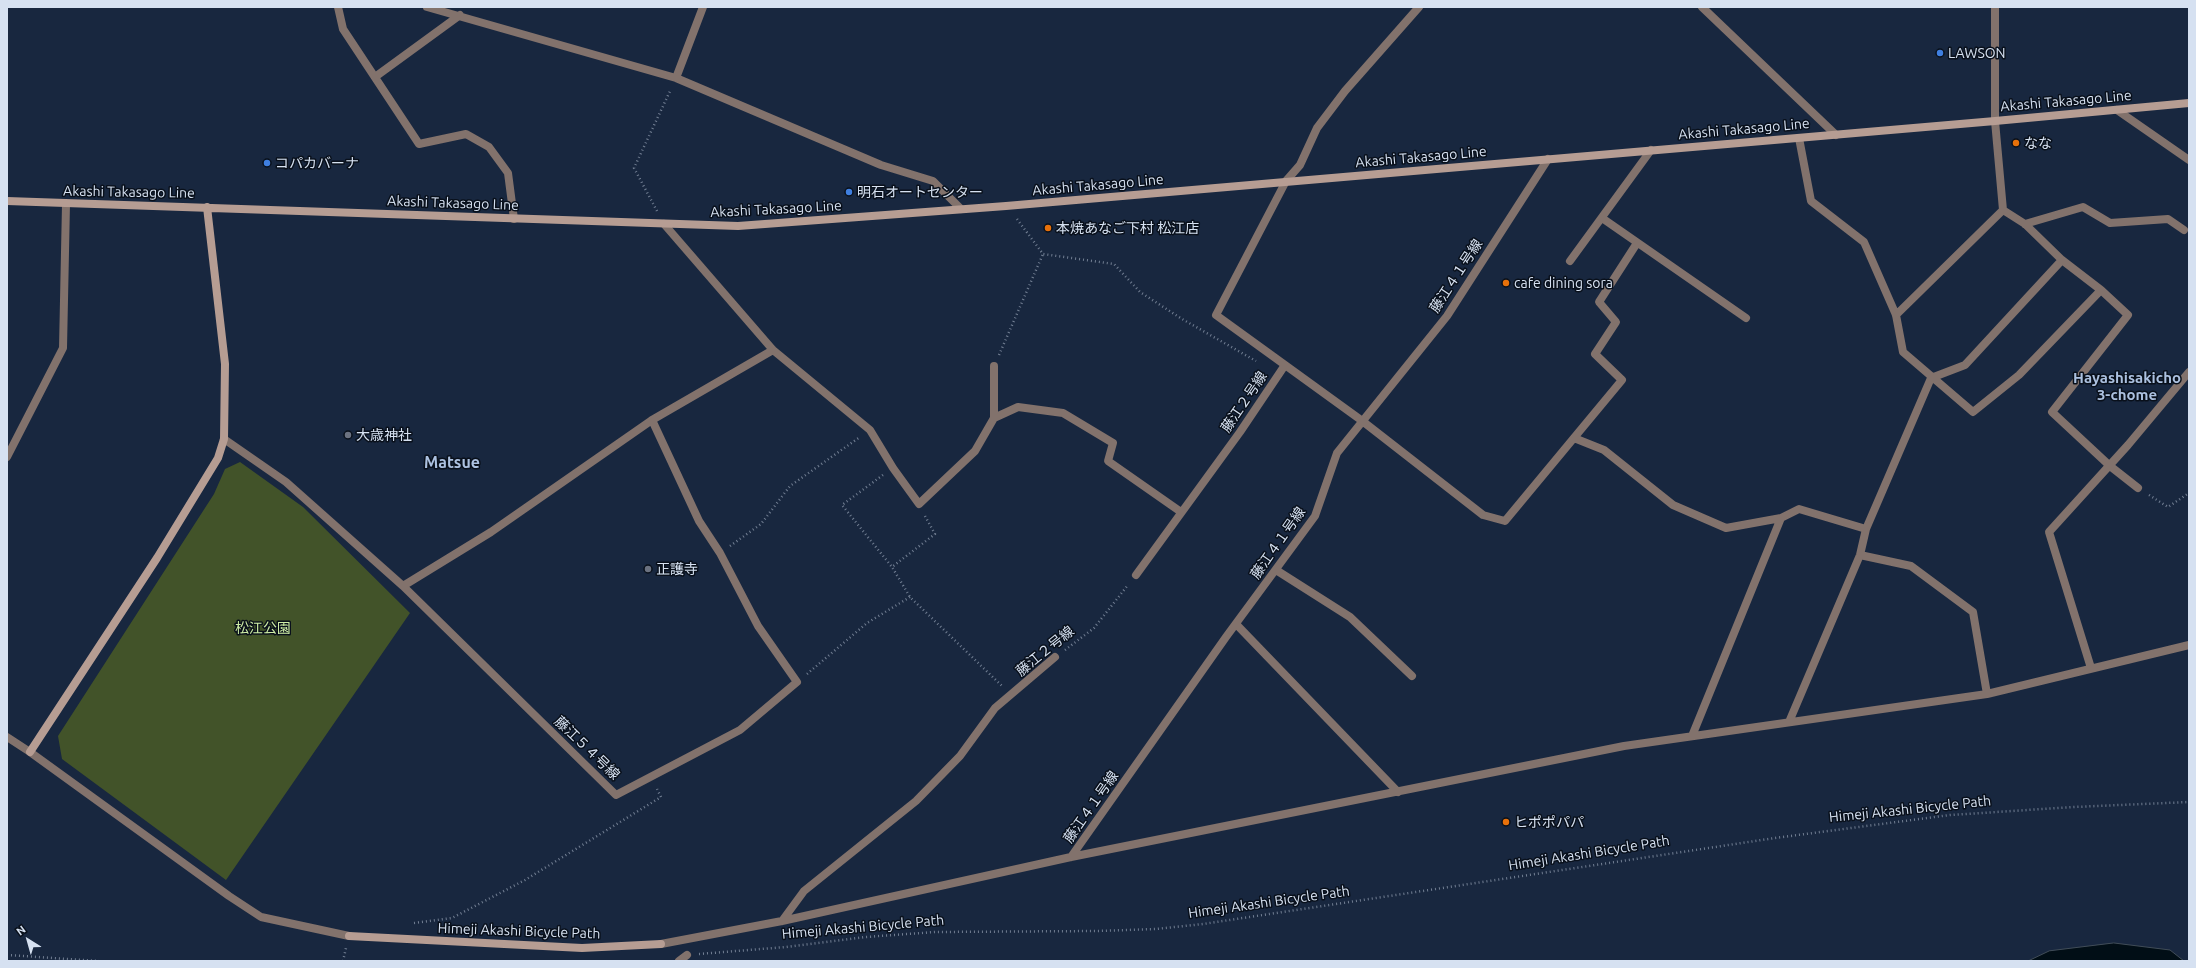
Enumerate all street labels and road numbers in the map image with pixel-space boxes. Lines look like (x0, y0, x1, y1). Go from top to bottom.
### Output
street label: Akashi Takasago Line (2000, 87, 2132, 115)
street label: Akashi Takasago Line (1678, 115, 1810, 143)
street label: Akashi Takasago Line (1355, 143, 1487, 171)
street label: Akashi Takasago Line (1032, 171, 1164, 199)
street label: Akashi Takasago Line (63, 182, 195, 202)
street label: Akashi Takasago Line (387, 192, 519, 214)
street label: Akashi Takasago Line (710, 197, 842, 221)
street label: 藤江４１号線 (1426, 236, 1486, 316)
street label: 藤江２号線 (1217, 368, 1271, 436)
street label: 藤江４１号線 (1247, 504, 1309, 582)
street label: 藤江２号線 (1013, 622, 1077, 680)
street label: 藤江５４号線 (551, 713, 623, 783)
street label: 藤江４１号線 (1060, 768, 1122, 846)
street label: Himeji Akashi Bicycle Path (1828, 792, 1992, 826)
street label: Himeji Akashi Bicycle Path (1507, 832, 1671, 874)
street label: Himeji Akashi Bicycle Path (1187, 882, 1351, 922)
street label: Himeji Akashi Bicycle Path (781, 912, 945, 942)
street label: Himeji Akashi Bicycle Path (437, 920, 601, 942)

